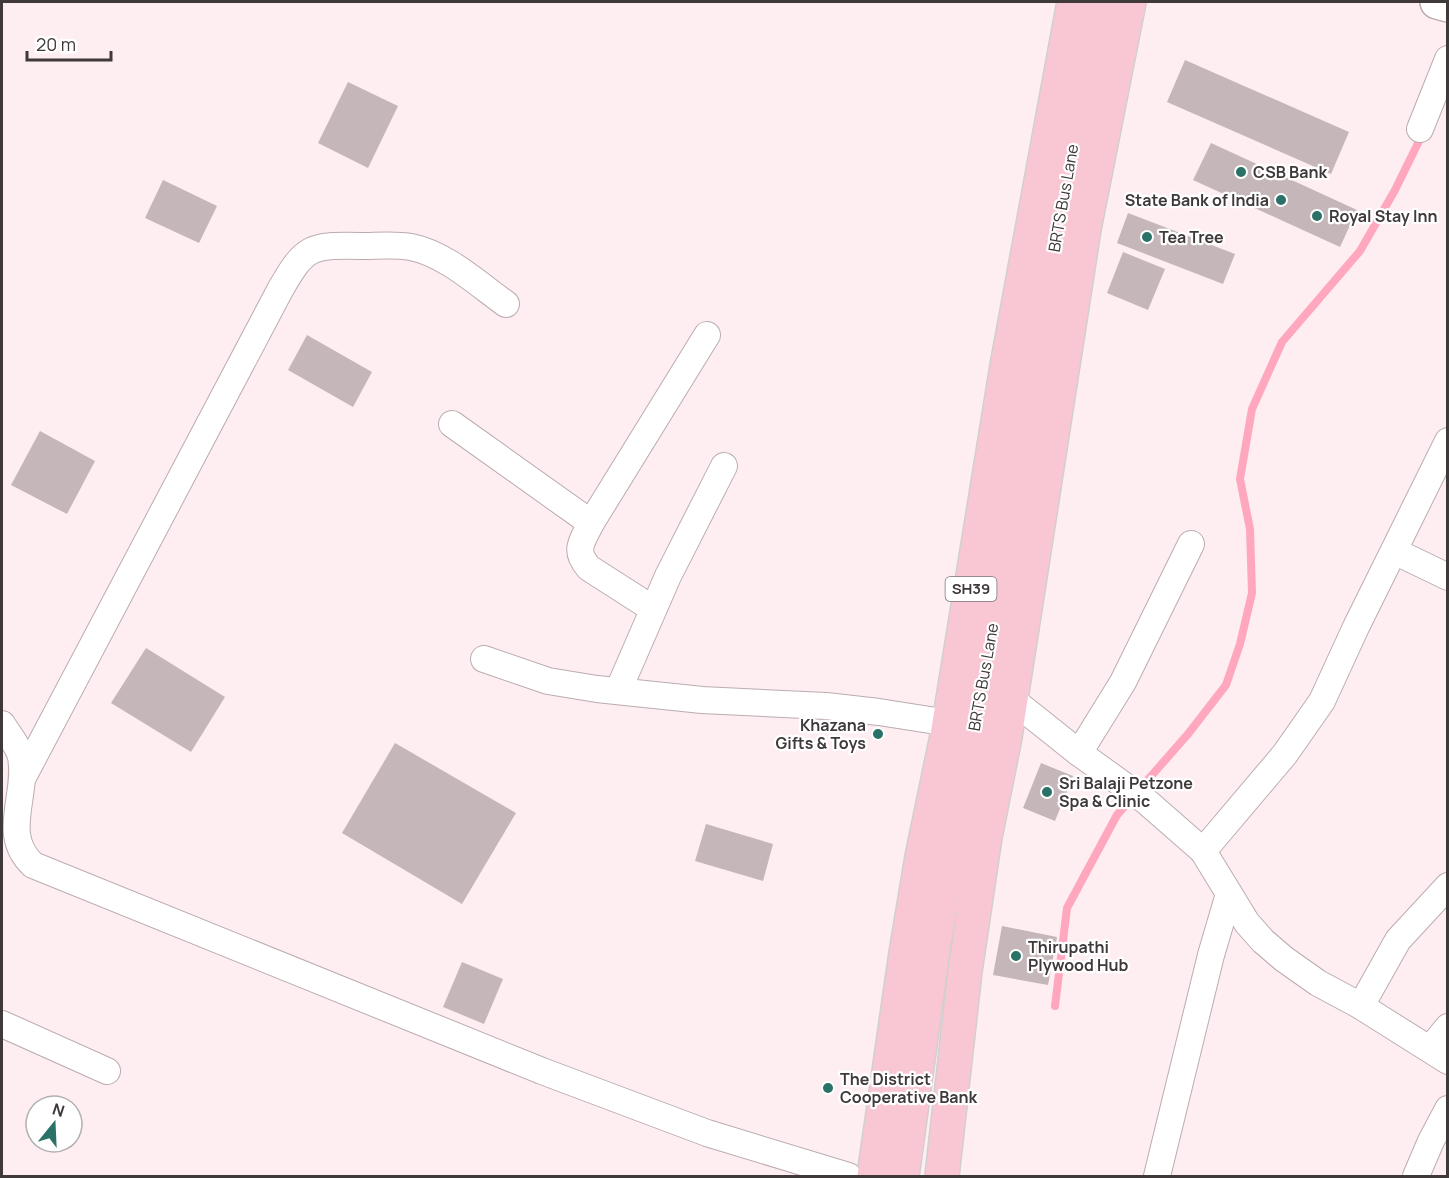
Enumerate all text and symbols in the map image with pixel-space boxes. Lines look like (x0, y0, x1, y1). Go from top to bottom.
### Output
scale bar (27, 24, 111, 62)
text: 20 m (36, 32, 76, 56)
street label: BRTS Bus Lane (1043, 142, 1083, 254)
place label: CSB Bank (1253, 161, 1327, 183)
marker: CSB Bank (1234, 165, 1248, 179)
place label: State Bank of India (1125, 189, 1269, 211)
marker: State Bank of India (1274, 193, 1288, 207)
place label: Royal Stay Inn (1329, 205, 1438, 227)
marker: Royal Stay Inn (1310, 209, 1324, 223)
place label: Tea Tree (1159, 226, 1224, 248)
marker: Tea Tree (1140, 230, 1154, 244)
road number: SH39 (946, 577, 996, 601)
street label: BRTS Bus Lane (963, 621, 1003, 733)
place label: Khazana Gifts & Toys (775, 714, 866, 754)
marker: Khazana Gifts & Toys (871, 727, 885, 741)
place label: Sri Balaji Petzone Spa & Clinic (1059, 772, 1193, 812)
marker: Sri Balaji Petzone Spa & Clinic (1040, 785, 1054, 799)
place label: Thirupathi Plywood Hub (1028, 936, 1129, 976)
marker: Thirupathi Plywood Hub (1009, 949, 1023, 963)
place label: The District Cooperative Bank (840, 1068, 978, 1108)
marker: The District Cooperative Bank (821, 1081, 835, 1095)
north arrow (24, 1094, 84, 1154)
text: N (50, 1097, 68, 1122)

